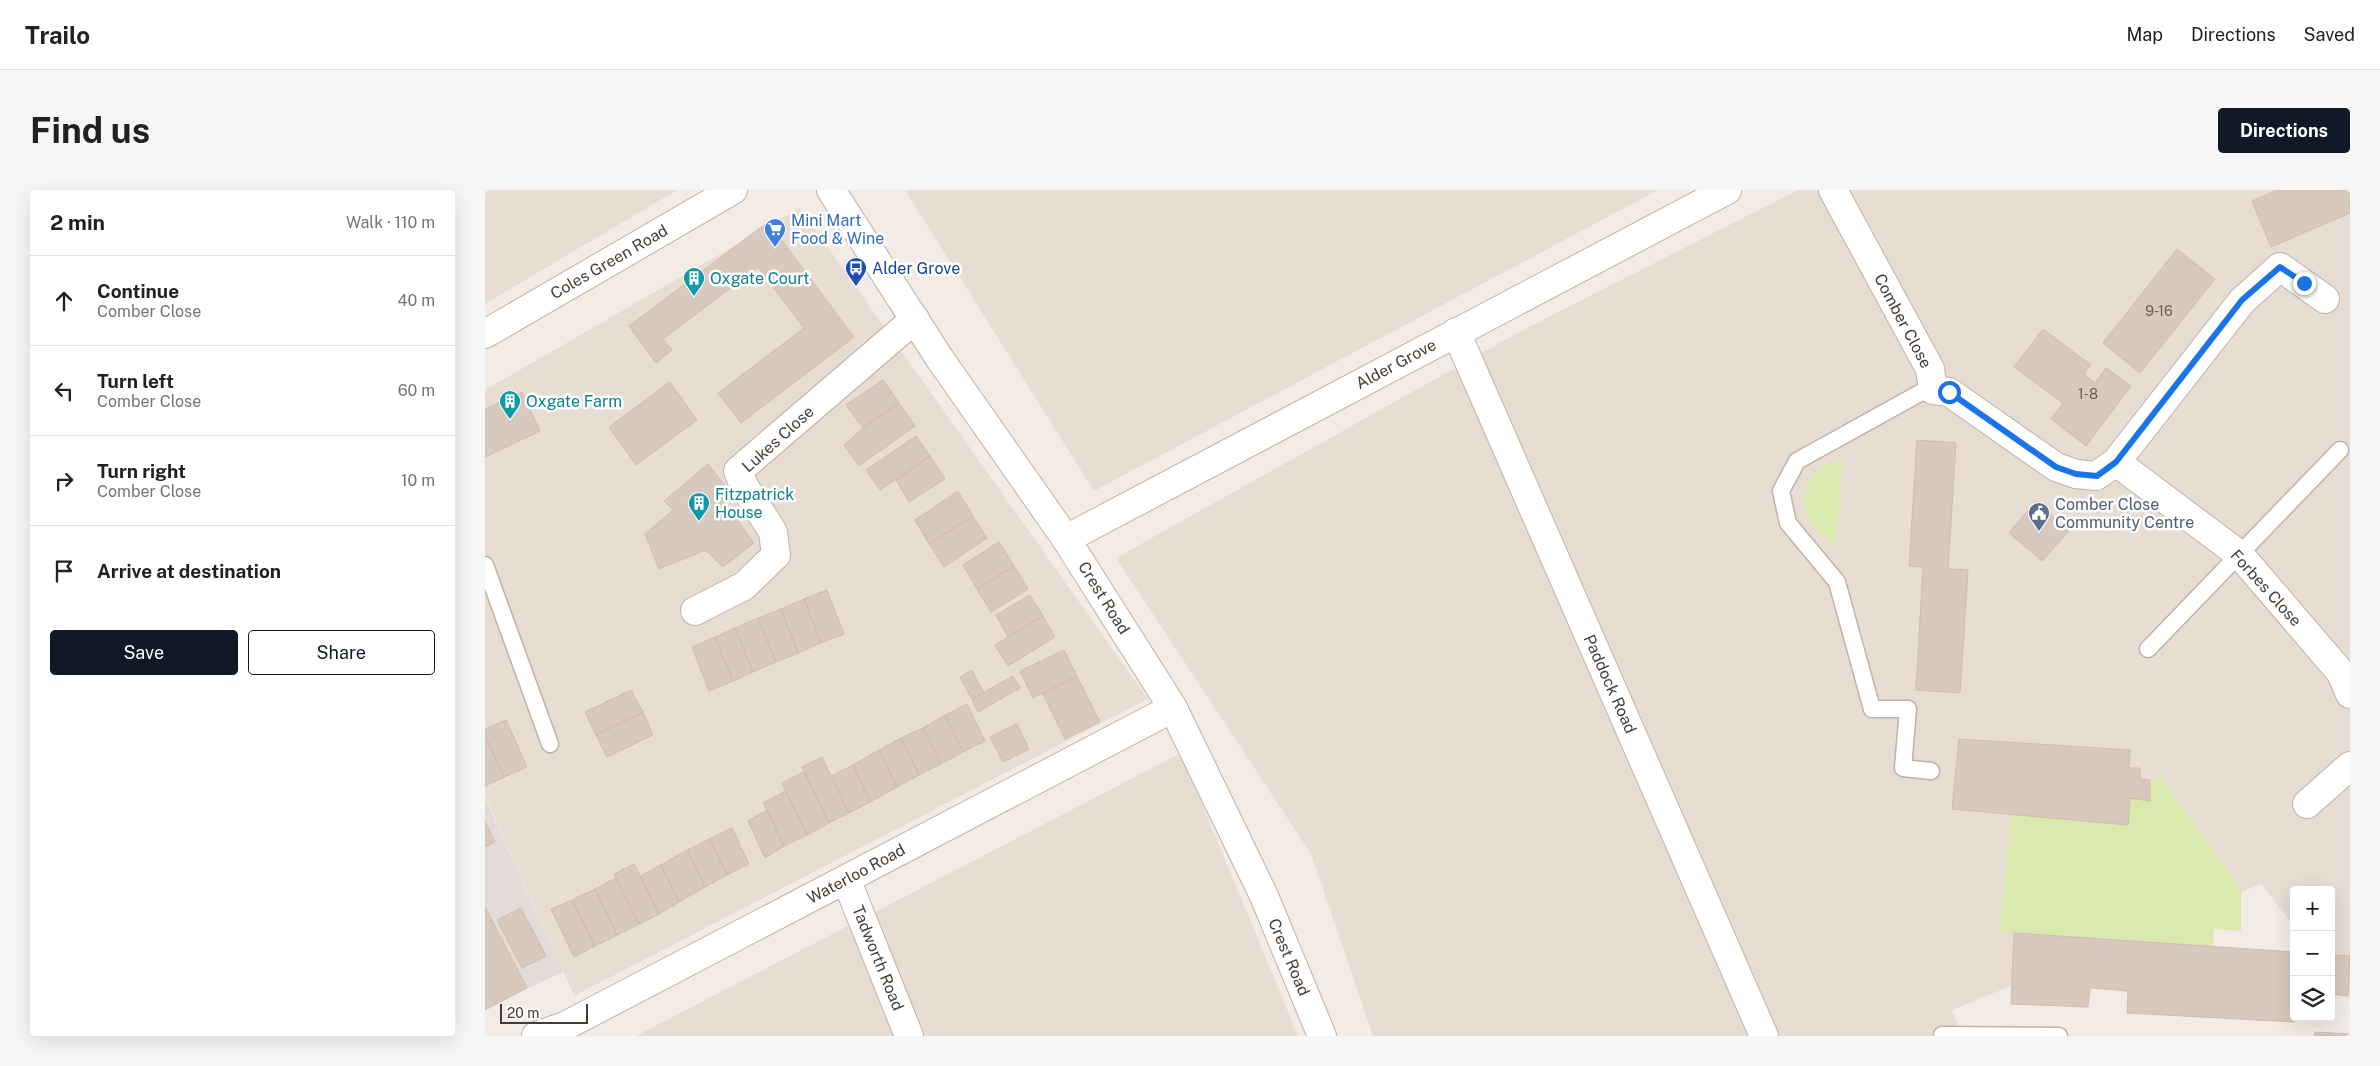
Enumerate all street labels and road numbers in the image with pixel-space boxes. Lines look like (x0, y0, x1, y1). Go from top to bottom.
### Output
street label: Coles Green Road (547, 221, 671, 303)
street label: Comber Close (1870, 271, 1936, 371)
street label: Alder Grove (1353, 335, 1439, 393)
street label: Lukes Close (738, 402, 818, 476)
street label: Forbes Close (2227, 546, 2305, 630)
street label: Crest Road (1074, 558, 1134, 638)
street label: Paddock Road (1580, 632, 1640, 736)
street label: Waterloo Road (804, 840, 908, 908)
street label: Tadworth Road (848, 903, 908, 1013)
street label: Crest Road (1264, 916, 1314, 998)

